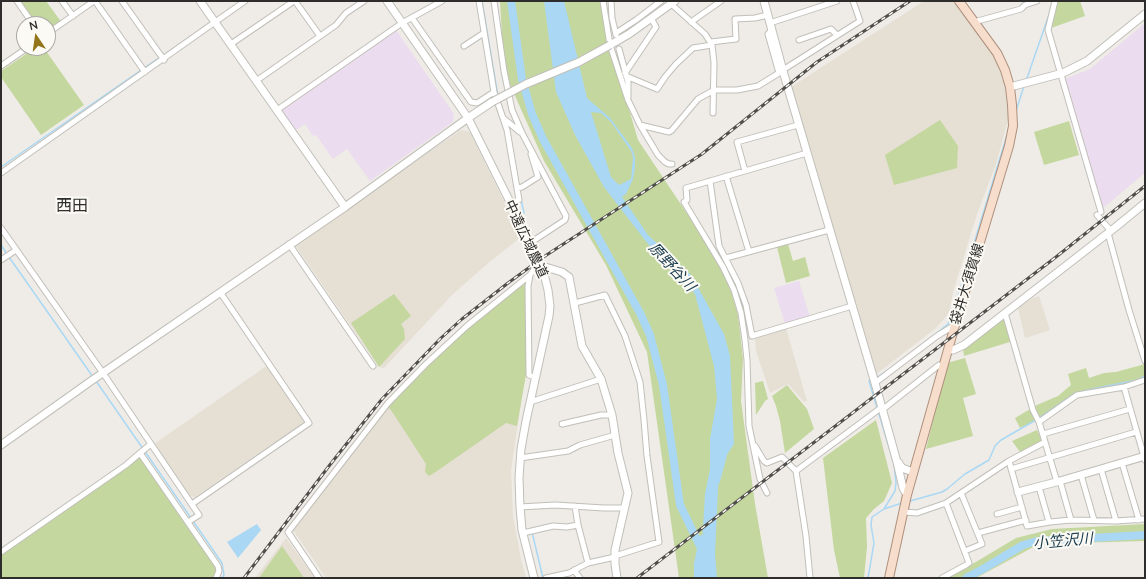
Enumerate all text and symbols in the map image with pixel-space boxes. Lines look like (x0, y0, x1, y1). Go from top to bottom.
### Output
north arrow (16, 16, 56, 56)
text: N (28, 18, 39, 32)
district label: 西田 (56, 196, 88, 216)
street label: 中遠広域農道 (501, 197, 551, 281)
water label: 原野谷川 (645, 239, 699, 295)
street label: 袋井大須賀線 (947, 241, 987, 327)
water label: 小笠沢川 (1032, 529, 1094, 553)

